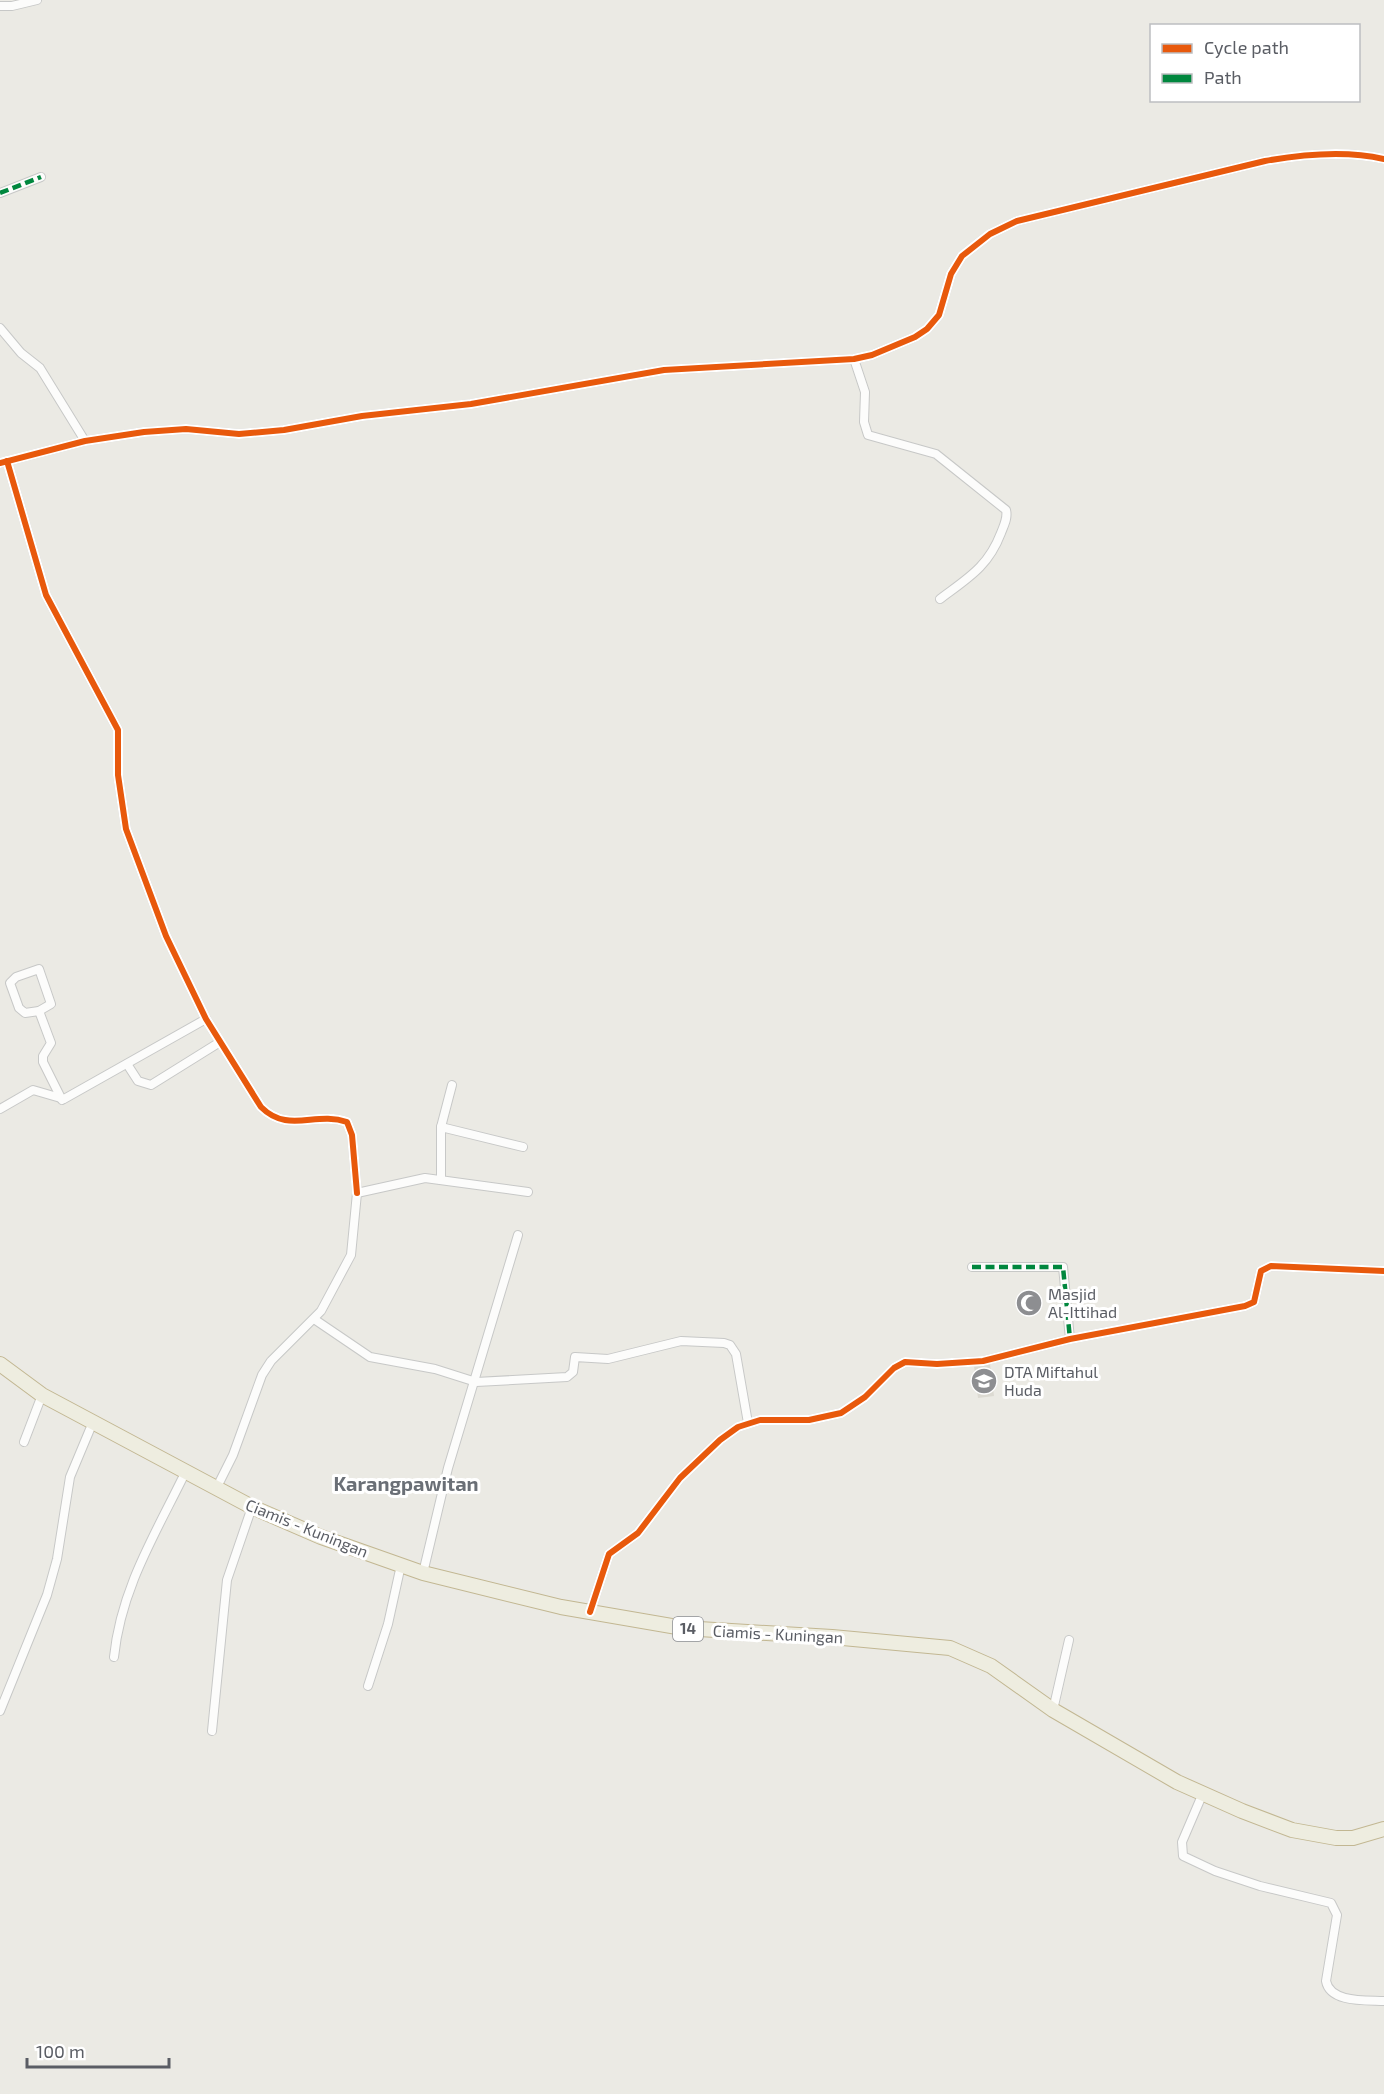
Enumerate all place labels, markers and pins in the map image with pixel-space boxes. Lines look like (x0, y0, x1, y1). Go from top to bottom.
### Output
place label: Masjid Al-Ittihad (1048, 1284, 1117, 1321)
mosque icon: Masjid Al-Ittihad (1014, 1288, 1044, 1318)
place label: DTA Miftahul Huda (1004, 1362, 1098, 1399)
school or university icon: DTA Miftahul Huda (969, 1366, 999, 1396)

